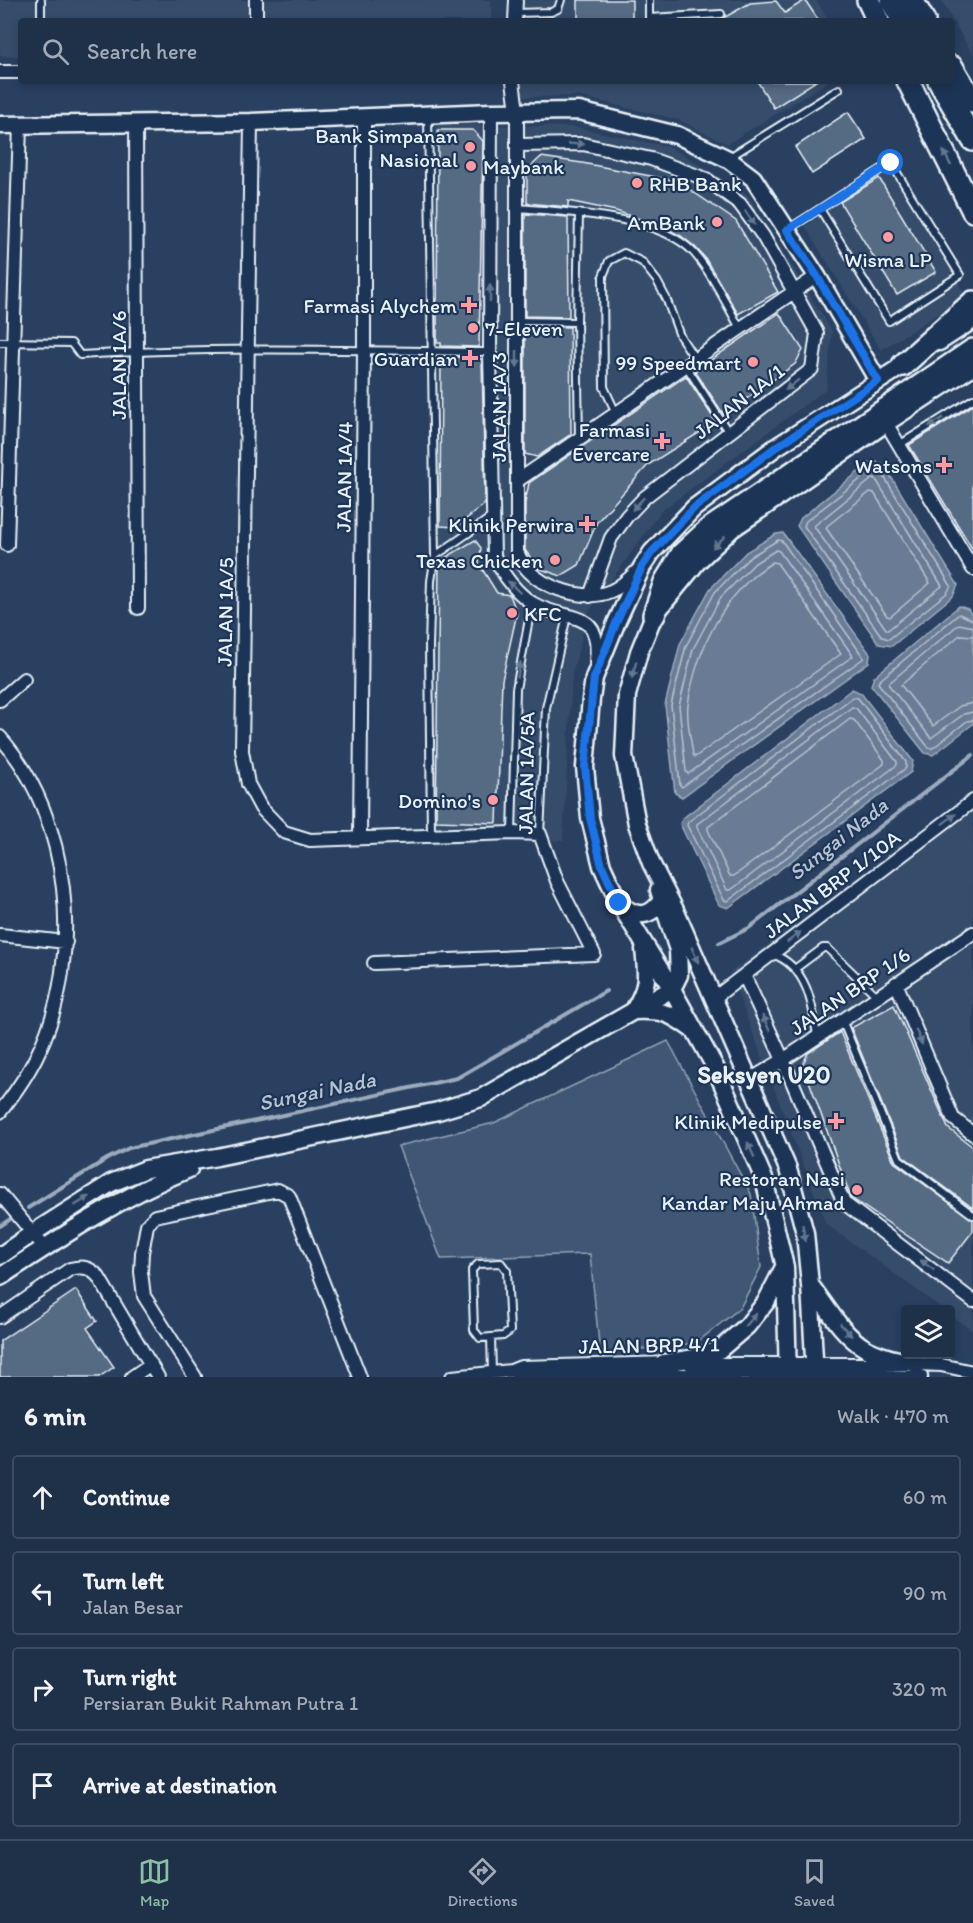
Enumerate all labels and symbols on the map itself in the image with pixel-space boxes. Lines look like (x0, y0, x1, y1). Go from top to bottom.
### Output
place label: Bank Simpanan Nasional (315, 123, 458, 172)
one-way arrow (566, 139, 585, 149)
marker: Bank Simpanan Nasional (463, 140, 477, 154)
route start (877, 149, 903, 175)
one-way arrow (942, 150, 952, 167)
place label: Maybank (483, 154, 564, 179)
marker: Maybank (464, 159, 478, 173)
place label: RHB Bank (649, 171, 742, 196)
marker: RHB Bank (630, 176, 644, 190)
place label: AmBank (627, 210, 705, 235)
one-way arrow (744, 210, 756, 226)
marker: AmBank (710, 215, 724, 229)
marker: Wisma LP (881, 230, 895, 244)
place label: Wisma LP (844, 247, 932, 272)
one-way arrow (485, 283, 495, 302)
place label: Farmasi Alychem (304, 293, 457, 318)
marker: Farmasi Alychem (462, 298, 476, 312)
street label: JALAN 1A/6 (106, 310, 131, 420)
place label: 7-Eleven (485, 316, 563, 341)
marker: 7-Eleven (466, 321, 480, 335)
place label: Guardian (374, 346, 458, 371)
one-way arrow (512, 349, 522, 368)
place label: 99 Speedmart (615, 350, 741, 375)
marker: Guardian (463, 351, 477, 365)
street label: JALAN 1A/3 (486, 352, 511, 462)
marker: 99 Speedmart (746, 355, 760, 369)
street label: JALAN 1A/1 (689, 358, 789, 444)
one-way arrow (784, 378, 800, 391)
place label: Farmasi Evercare (572, 417, 650, 466)
one-way arrow (928, 417, 944, 428)
street label: JALAN 1A/4 (331, 421, 357, 533)
marker: Farmasi Evercare (655, 434, 669, 448)
place label: Watsons (855, 453, 932, 478)
marker: Watsons (937, 458, 951, 472)
one-way arrow (631, 497, 645, 512)
place label: Klinik Perwira (448, 512, 574, 537)
marker: Klinik Perwira (578, 515, 596, 533)
one-way arrow (712, 534, 726, 548)
place label: Texas Chicken (416, 548, 543, 573)
marker: Texas Chicken (548, 553, 562, 567)
street label: JALAN 1A/5 (212, 557, 238, 667)
one-way arrow (507, 580, 521, 594)
place label: KFC (524, 601, 562, 626)
marker: KFC (505, 606, 519, 620)
one-way arrow (515, 660, 524, 679)
one-way arrow (629, 661, 638, 679)
street label: JALAN 1A/5A (512, 711, 540, 835)
place label: Domino's (398, 788, 481, 813)
water label: Sungai Nada (783, 791, 894, 886)
marker: Domino's (486, 793, 500, 807)
one-way arrow (941, 813, 957, 826)
street label: JALAN BRP 1/10A (759, 824, 906, 944)
route end (605, 889, 631, 915)
one-way arrow (785, 931, 801, 943)
street label: JALAN BRP 1/6 (785, 942, 915, 1040)
one-way arrow (690, 946, 700, 964)
one-way arrow (761, 1014, 770, 1031)
one-way arrow (914, 1028, 924, 1046)
district label: Seksyen U20 (697, 1060, 831, 1090)
water label: Sungai Nada (256, 1065, 379, 1117)
place label: Klinik Medipulse (674, 1109, 822, 1134)
marker: Klinik Medipulse (827, 1112, 845, 1130)
one-way arrow (746, 1141, 756, 1159)
place label: Restoran Nasi Kandar Maju Ahmad (661, 1166, 845, 1215)
marker: Restoran Nasi Kandar Maju Ahmad (850, 1183, 864, 1197)
one-way arrow (74, 1196, 90, 1207)
one-way arrow (800, 1224, 809, 1243)
one-way arrow (919, 1259, 935, 1271)
one-way arrow (745, 1312, 758, 1328)
one-way arrow (839, 1323, 853, 1338)
street label: JALAN BRP 4/1 (578, 1331, 720, 1359)

